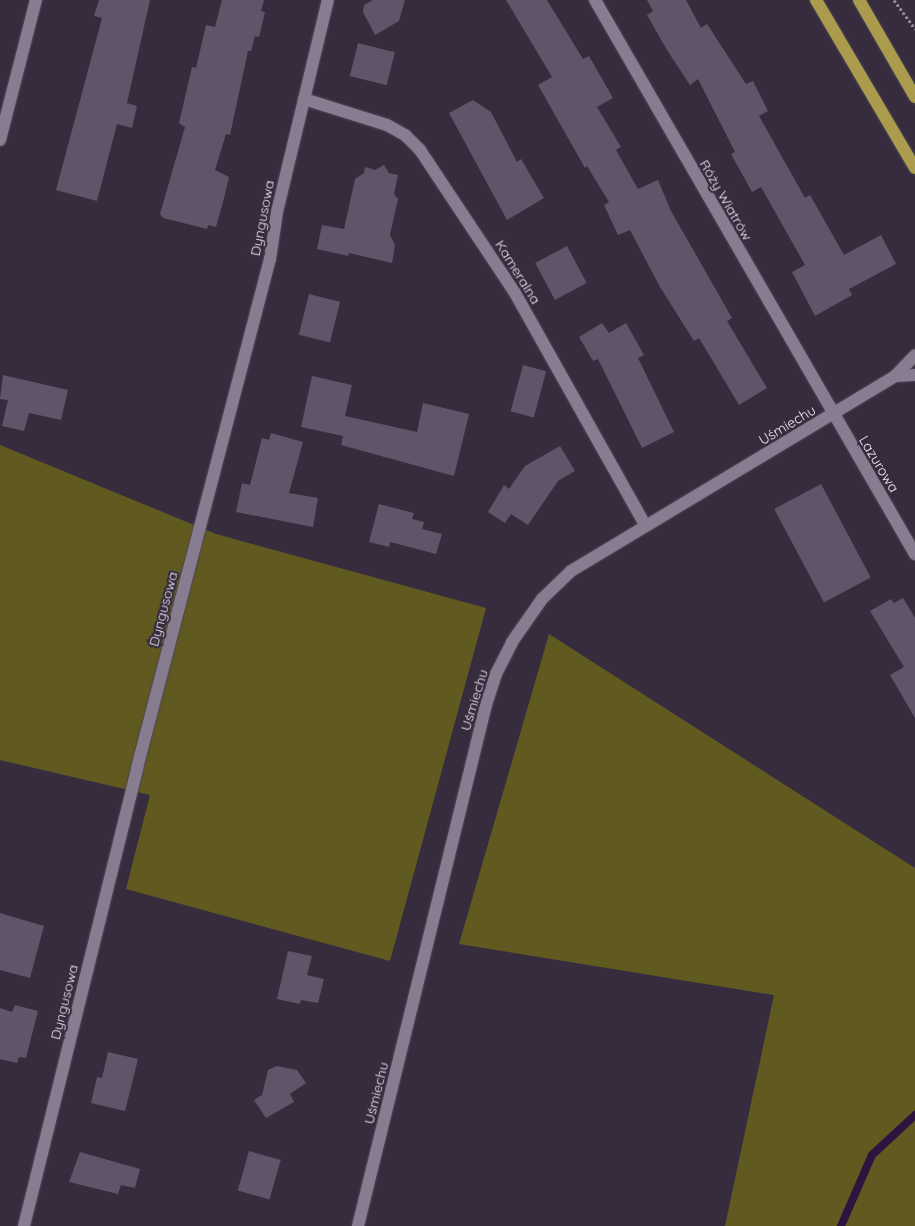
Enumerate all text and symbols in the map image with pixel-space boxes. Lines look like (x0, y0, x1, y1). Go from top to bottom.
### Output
street label: Róży Wiatrów (696, 157, 756, 243)
street label: Dyngusowa (246, 179, 278, 257)
street label: Kameralna (492, 237, 544, 307)
street label: Uśmiechu (756, 401, 818, 449)
street label: Lazurowa (856, 433, 902, 495)
street label: Dyngusowa (145, 570, 181, 648)
street label: Uśmiechu (457, 667, 491, 733)
street label: Dyngusowa (47, 963, 81, 1041)
street label: Uśmiechu (360, 1060, 392, 1126)

